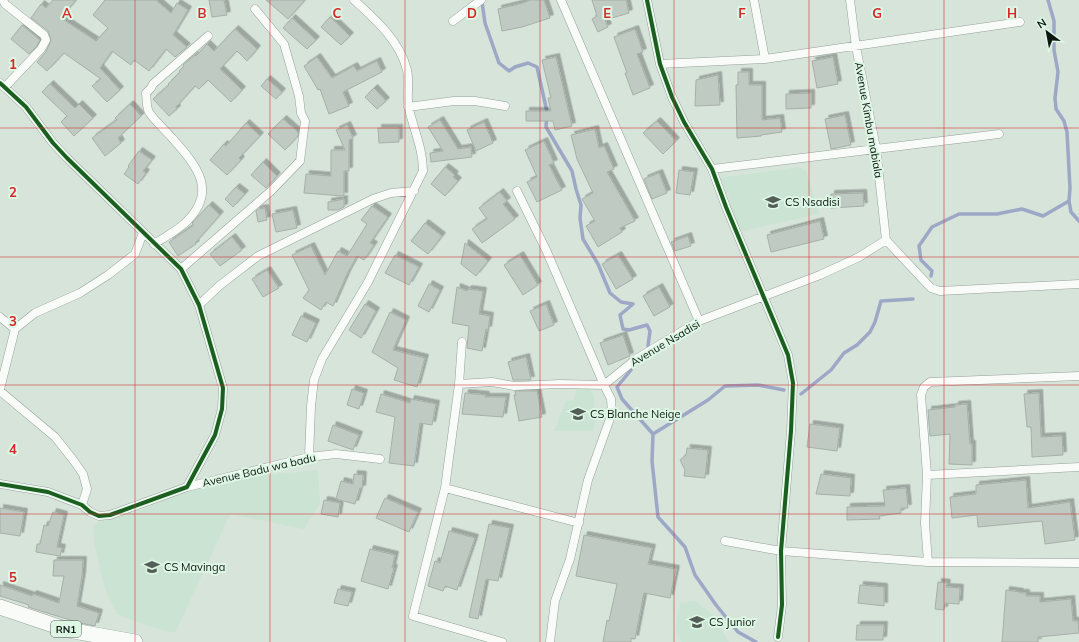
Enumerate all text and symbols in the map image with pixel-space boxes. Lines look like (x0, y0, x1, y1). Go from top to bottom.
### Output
text: A (62, 5, 72, 21)
text: B (198, 5, 207, 21)
text: C (333, 5, 342, 21)
text: D (467, 5, 477, 21)
text: E (603, 5, 611, 21)
text: F (738, 5, 746, 21)
text: G (872, 5, 882, 21)
text: H (1007, 5, 1017, 21)
north arrow (1027, 12, 1067, 52)
text: N (1034, 15, 1049, 32)
text: 1 (9, 56, 17, 72)
street label: Avenue Kimbu mabiala (852, 61, 886, 179)
text: 2 (9, 184, 17, 200)
school or university icon: CS Nsadisi (764, 193, 782, 211)
place label: CS Nsadisi (785, 195, 840, 209)
text: 3 (9, 313, 17, 329)
street label: Avenue Nsadisi (628, 317, 702, 369)
school or university icon: CS Blanche Neige (569, 405, 587, 423)
place label: CS Blanche Neige (590, 407, 680, 421)
text: 4 (9, 441, 17, 457)
street label: Avenue Badu wa badu (201, 450, 317, 490)
school or university icon: CS Mavinga (143, 558, 161, 576)
place label: CS Mavinga (164, 560, 225, 574)
text: 5 (9, 569, 17, 585)
school or university icon: CS Junior (688, 613, 706, 631)
place label: CS Junior (709, 615, 755, 629)
road number: RN1 (51, 621, 81, 637)

